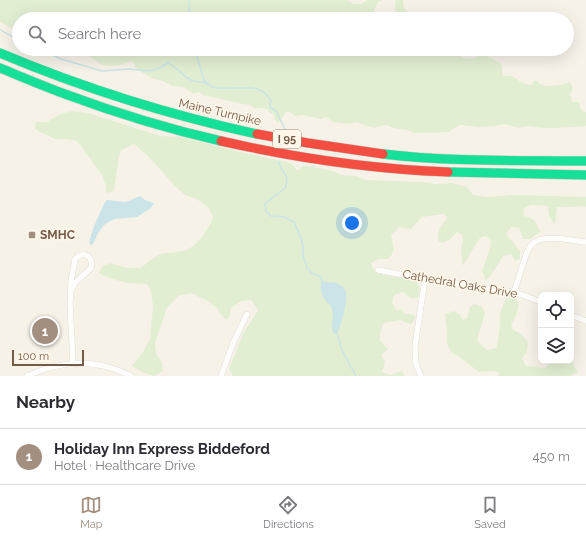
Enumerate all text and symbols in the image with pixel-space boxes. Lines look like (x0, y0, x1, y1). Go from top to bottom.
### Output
search box (12, 12, 574, 56)
icon: search (26, 23, 48, 45)
text: Search here (58, 25, 141, 43)
street label: Maine Turnpike (177, 96, 263, 128)
road number: I 95 (273, 130, 301, 148)
your location (342, 213, 362, 233)
place label: SMHC (40, 228, 75, 242)
marker: SMHC (27, 230, 37, 240)
street label: Cathedral Oaks Drive (402, 267, 518, 301)
map controls (538, 292, 574, 364)
button: locate (538, 292, 574, 328)
pin: 1 (32, 316, 58, 346)
button: layers (538, 328, 574, 364)
scale bar (12, 348, 84, 367)
text: 100 m (18, 350, 49, 363)
text: Nearby (16, 392, 75, 412)
text: Holiday Inn Express Biddeford (54, 440, 270, 458)
text: 1 (26, 449, 32, 464)
text: 450 m (533, 449, 570, 464)
text: Hotel · Healthcare Drive (54, 458, 195, 473)
tab: Map (80, 494, 103, 531)
tab: Directions (263, 494, 314, 531)
tab: Saved (474, 494, 506, 531)

